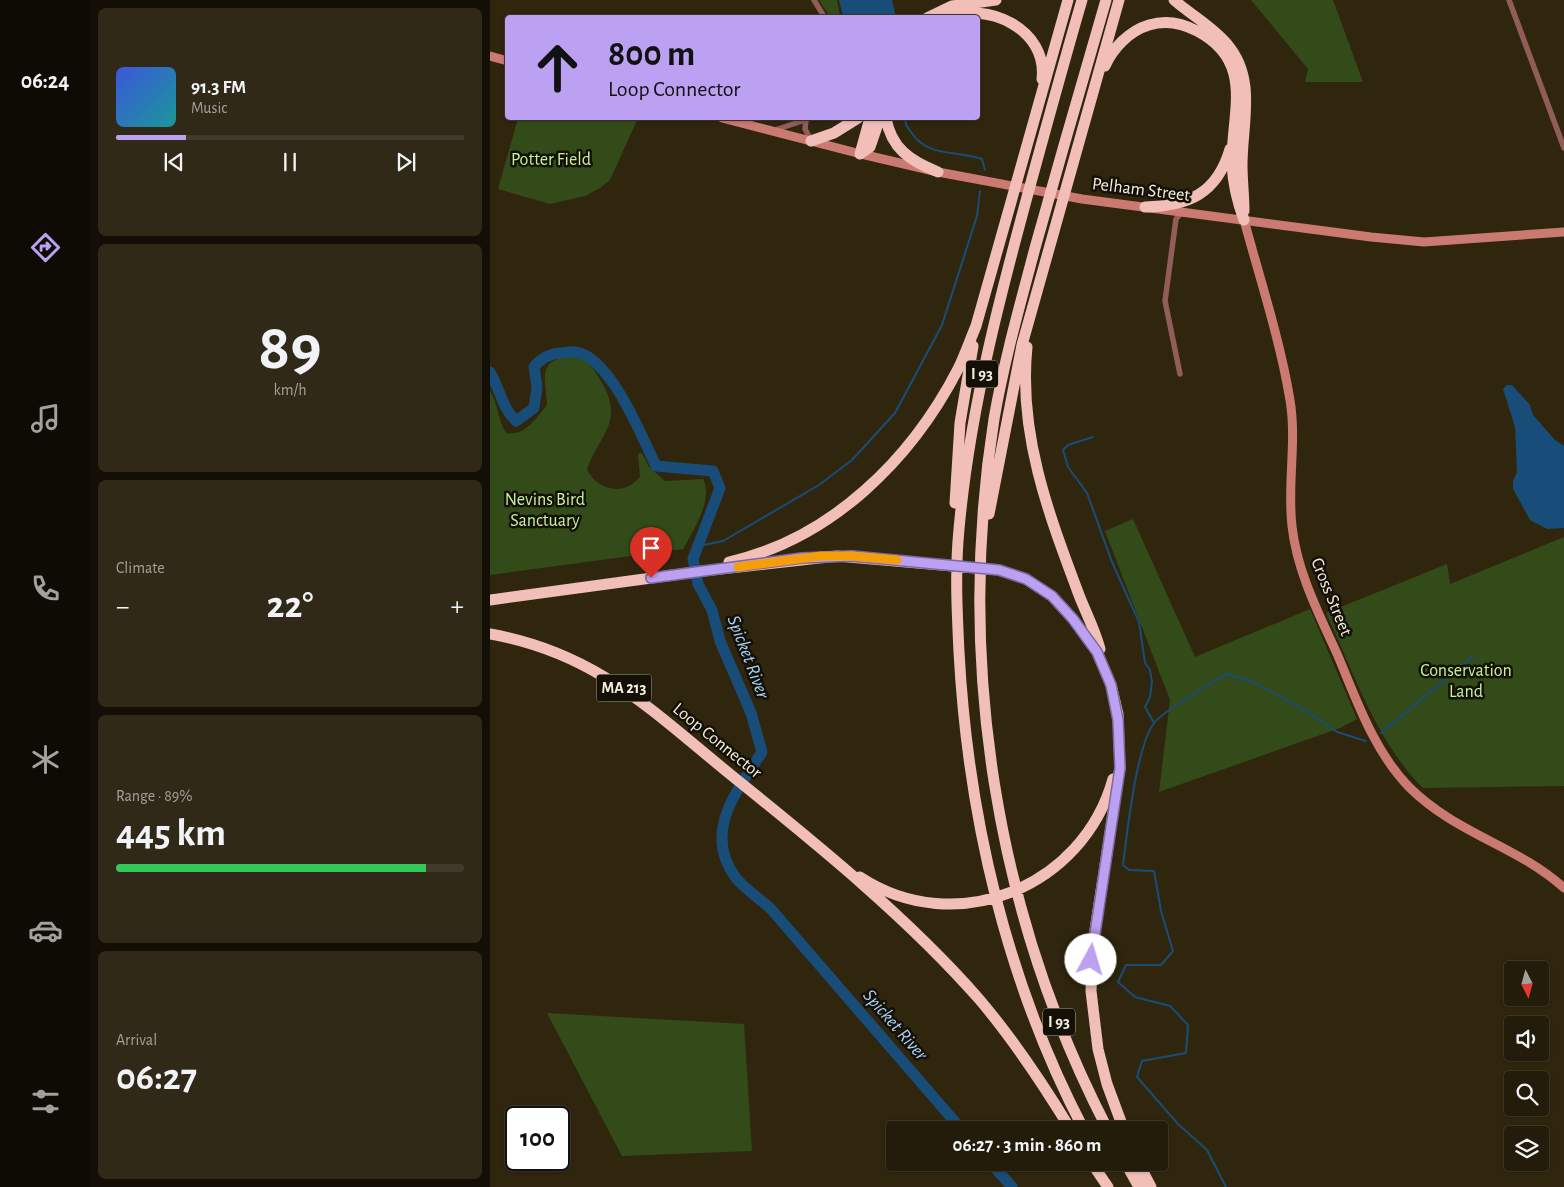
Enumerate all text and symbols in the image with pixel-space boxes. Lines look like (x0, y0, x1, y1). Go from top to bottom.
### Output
icon: ahead (525, 35, 590, 100)
text: 800 m (608, 37, 695, 72)
text: 06:24 (21, 70, 69, 92)
text: 91.3 FM (191, 78, 246, 97)
text: Loop Connector (608, 78, 740, 100)
text: Music (191, 100, 227, 116)
icon: previous (160, 148, 188, 176)
icon: pause (276, 148, 304, 176)
icon: next (392, 148, 420, 176)
park label: Potter Field (511, 151, 591, 169)
street label: Pelham Street (1091, 175, 1191, 205)
icon: directions (28, 230, 63, 265)
text: 89 (258, 316, 322, 381)
road number: I 93 (966, 360, 998, 388)
text: km/h (273, 382, 307, 398)
icon: music (28, 401, 63, 436)
park label: Nevins Bird Sanctuary (505, 491, 585, 530)
pin (630, 527, 672, 578)
icon: arrive (637, 534, 665, 562)
street label: Cross Street (1307, 555, 1355, 639)
text: Climate (116, 560, 165, 576)
icon: phone (28, 571, 63, 606)
text: 22° (267, 587, 313, 625)
text: − (116, 593, 129, 621)
text: + (451, 593, 464, 621)
water label: Spicket River (723, 613, 773, 702)
park label: Conservation Land (1420, 662, 1512, 701)
road number: MA 213 (596, 674, 652, 701)
street label: Loop Connector (669, 700, 765, 782)
icon: climate (28, 742, 63, 777)
text: Range · 89% (116, 788, 192, 804)
text: 445 km (116, 815, 226, 853)
icon: car (28, 913, 63, 948)
position arrow (1064, 933, 1116, 985)
north arrow (1504, 961, 1549, 1006)
map controls (1504, 961, 1549, 1171)
water label: Spicket River (859, 986, 931, 1065)
road number: I 93 (1043, 1009, 1075, 1036)
button: sound (1504, 1016, 1549, 1061)
text: Arrival (116, 1032, 157, 1048)
text: 06:27 (116, 1059, 197, 1097)
button: search (1504, 1071, 1549, 1116)
icon: filters (28, 1084, 63, 1119)
speed limit sign: 100 (505, 1106, 570, 1171)
button: layers (1504, 1126, 1549, 1171)
text: 06:27 · 3 min · 860 m (953, 1136, 1101, 1155)

